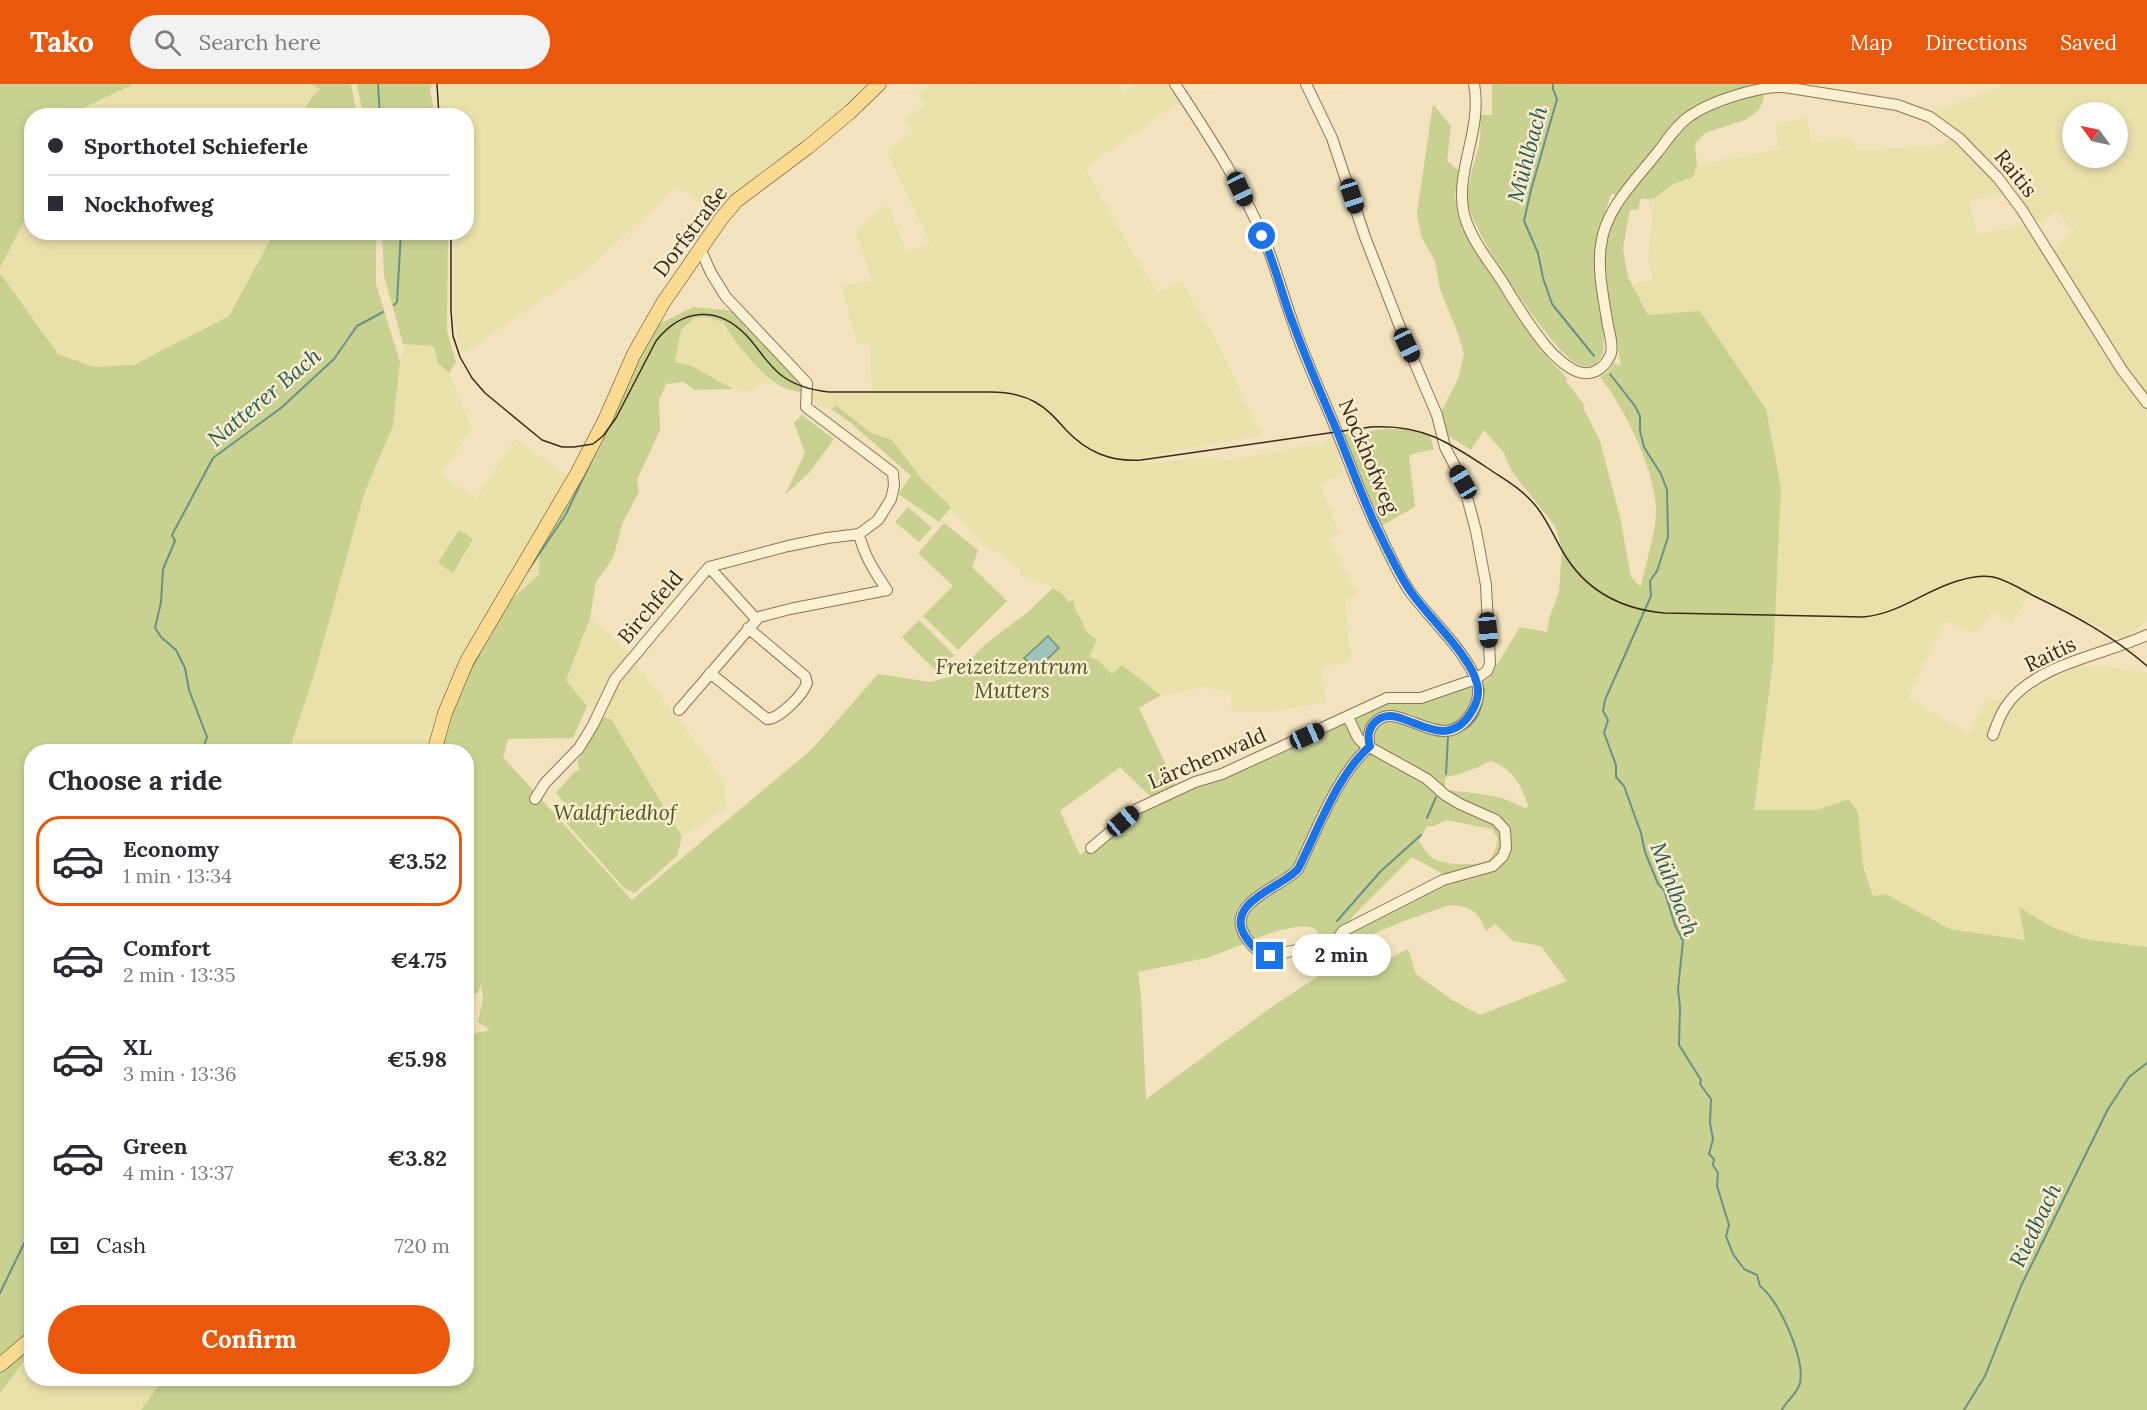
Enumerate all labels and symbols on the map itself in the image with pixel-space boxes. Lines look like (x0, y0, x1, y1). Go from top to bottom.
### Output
north arrow (2062, 102, 2128, 168)
water label: Mühlbach (1501, 103, 1553, 205)
street label: Raitis (1989, 144, 2043, 202)
car (1224, 169, 1256, 209)
car (1338, 176, 1366, 216)
street label: Dorfstraße (647, 180, 733, 282)
route start (1248, 222, 1275, 249)
car (1391, 325, 1423, 365)
water label: Natterer Bach (201, 341, 327, 453)
street label: Nockhofweg (1333, 394, 1405, 518)
car (1446, 462, 1480, 502)
street label: Birchfeld (611, 565, 689, 649)
car (1477, 611, 1499, 649)
street label: Raitis (2020, 630, 2080, 678)
park label: Freizeitzentrum Mutters (936, 653, 1089, 704)
car (1287, 720, 1327, 752)
street label: Lärchenwald (1144, 721, 1270, 795)
park label: Waldfriedhof (553, 799, 679, 826)
car (1103, 803, 1143, 839)
water label: Mühlbach (1644, 838, 1706, 940)
callout: 2 min (1291, 935, 1390, 977)
route end (1256, 942, 1283, 969)
water label: Riedbach (2003, 1178, 2067, 1272)

